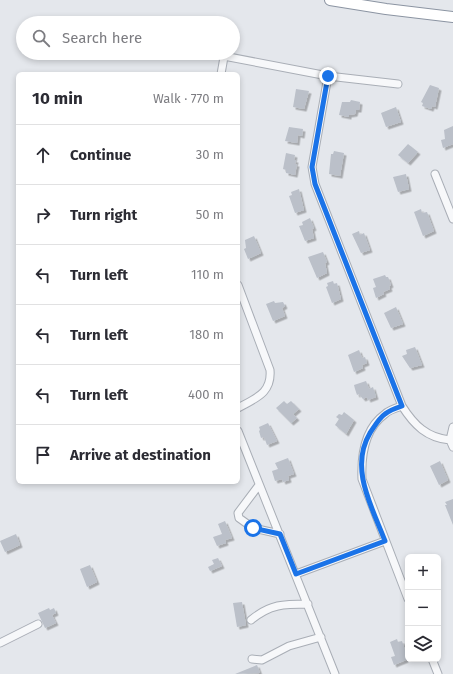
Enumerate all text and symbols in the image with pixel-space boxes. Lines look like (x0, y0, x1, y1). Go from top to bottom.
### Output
search box (16, 16, 240, 60)
icon: search (30, 27, 52, 49)
text: Search here (62, 29, 142, 47)
route end (319, 67, 337, 85)
text: 10 min (32, 88, 83, 109)
text: Walk · 770 m (153, 91, 224, 106)
icon: ahead (32, 144, 54, 166)
text: Continue (70, 146, 131, 164)
text: 30 m (196, 147, 224, 162)
icon: right (32, 204, 54, 226)
text: Turn right (70, 206, 137, 224)
text: 50 m (196, 207, 224, 222)
icon: left (32, 264, 54, 286)
text: Turn left (70, 266, 128, 284)
text: 110 m (191, 267, 224, 282)
icon: left (32, 324, 54, 346)
text: Turn left (70, 326, 128, 344)
text: 180 m (189, 327, 224, 342)
icon: left (32, 384, 54, 406)
text: Turn left (70, 386, 128, 404)
text: 400 m (188, 387, 224, 402)
icon: arrive (32, 444, 54, 466)
text: Arrive at destination (70, 446, 211, 464)
route start (244, 519, 262, 537)
map controls (405, 554, 441, 662)
button: + (405, 554, 441, 590)
button: − (405, 590, 441, 626)
button: layers (405, 626, 441, 662)

